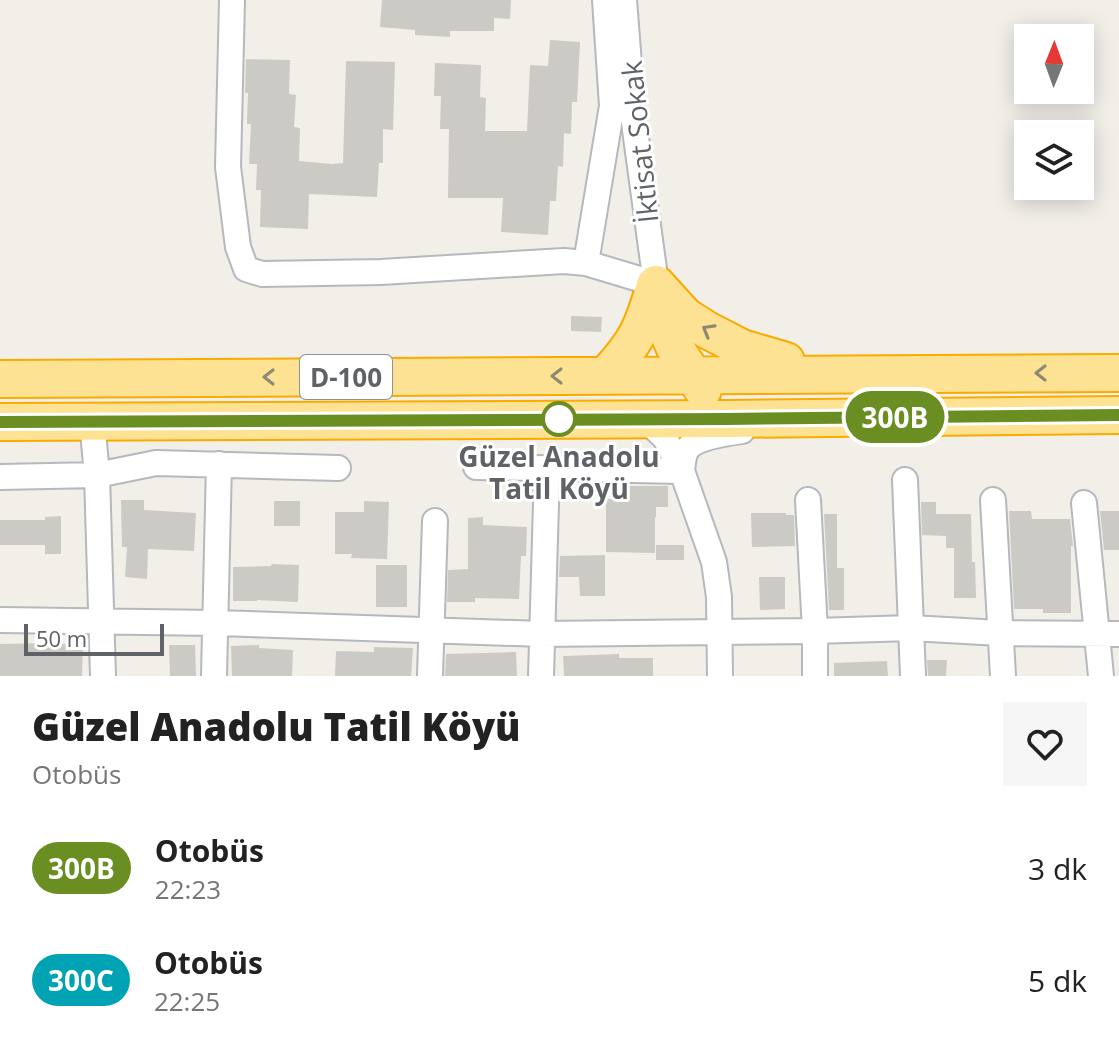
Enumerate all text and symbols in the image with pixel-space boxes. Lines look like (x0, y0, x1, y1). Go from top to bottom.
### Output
north arrow (1014, 24, 1094, 104)
map controls (1014, 24, 1094, 200)
street label: İktisat Sokak (612, 59, 666, 225)
button: layers (1014, 120, 1094, 200)
one-way arrow (702, 324, 717, 340)
road number: D-100 (300, 355, 392, 399)
one-way arrow (1034, 364, 1047, 382)
one-way arrow (550, 367, 563, 385)
one-way arrow (262, 368, 275, 386)
line badge: 300B (839, 391, 951, 443)
text: 300B (862, 398, 928, 436)
marker: Güzel Anadolu Tatil Köyü (542, 402, 576, 436)
place label: Güzel Anadolu Tatil Köyü (458, 437, 660, 507)
scale bar (24, 620, 164, 656)
text: 50 m (36, 623, 87, 653)
text: Güzel Anadolu Tatil Köyü (32, 700, 521, 752)
button: heart (1003, 702, 1087, 786)
text: Otobüs (32, 756, 121, 792)
text: Otobüs (155, 830, 264, 871)
text: 3 dk (1028, 848, 1087, 889)
text: 300B (48, 849, 115, 887)
text: 22:23 (155, 871, 221, 907)
text: Otobüs (154, 942, 263, 983)
text: 5 dk (1028, 960, 1087, 1001)
text: 300C (48, 961, 114, 999)
text: 22:25 (154, 983, 220, 1019)

